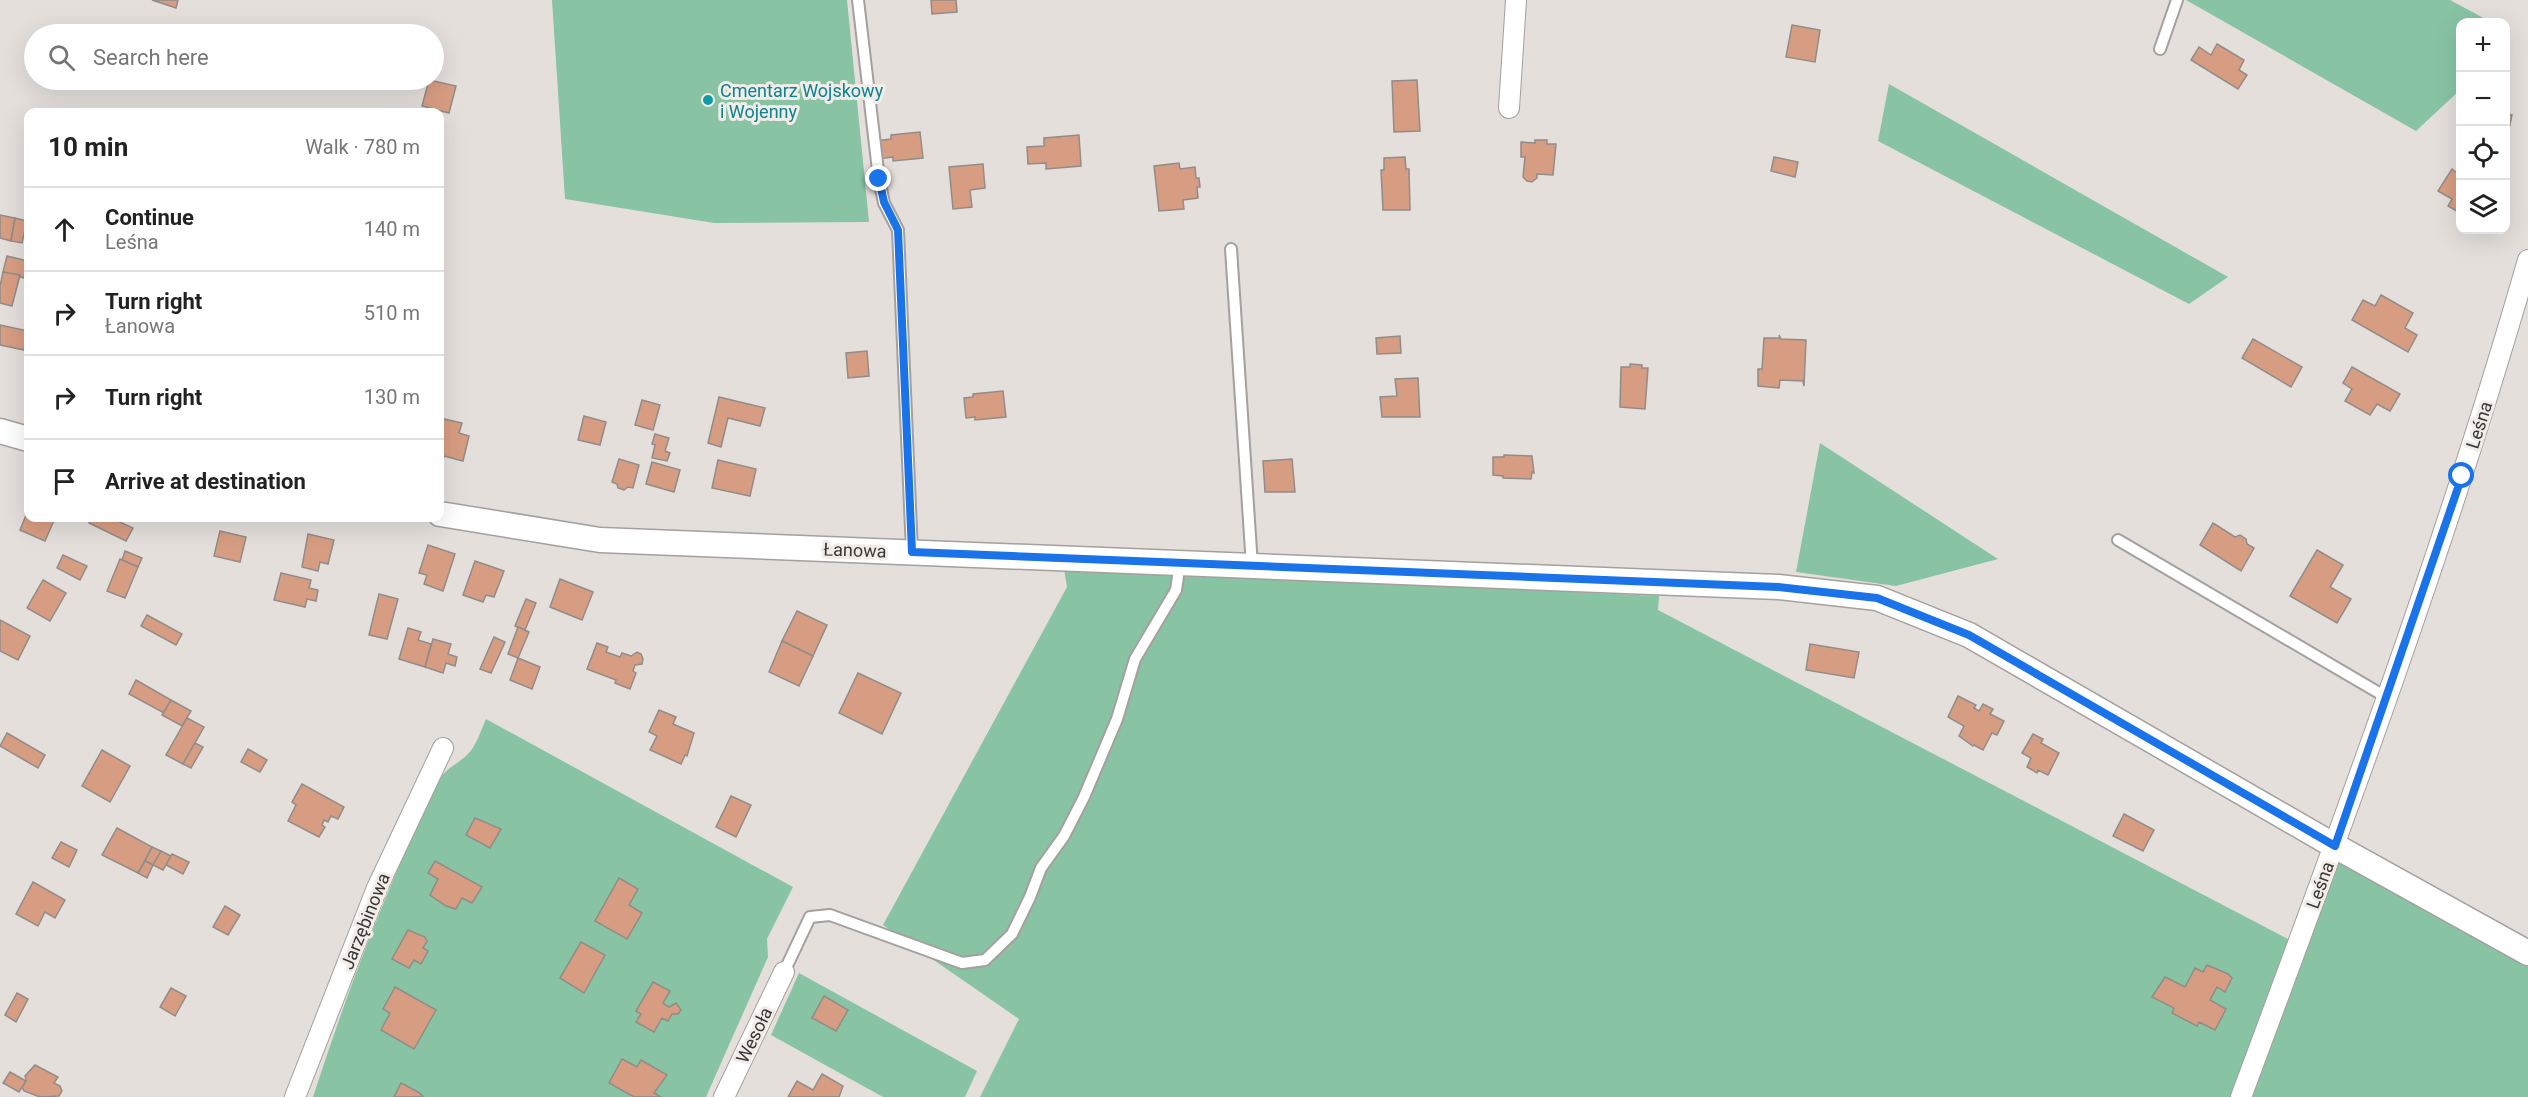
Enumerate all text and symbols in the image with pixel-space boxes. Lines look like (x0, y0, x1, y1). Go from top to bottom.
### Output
map controls (2456, 18, 2510, 234)
button: + (2456, 18, 2510, 72)
search box (24, 24, 444, 90)
icon: search (45, 41, 78, 74)
text: Search here (93, 45, 209, 70)
button: − (2456, 72, 2510, 126)
place label: Cmentarz Wojskowy i Wojenny (720, 80, 884, 122)
marker: Cmentarz Wojskowy i Wojenny (701, 93, 715, 107)
button: locate (2456, 126, 2510, 180)
text: 10 min (48, 132, 128, 162)
text: Walk · 780 m (305, 135, 420, 159)
route end (865, 165, 891, 191)
button: layers (2456, 180, 2510, 234)
text: Continue (105, 205, 194, 230)
icon: ahead (48, 213, 81, 246)
text: 140 m (364, 217, 420, 241)
text: Leśna (105, 230, 159, 254)
text: Turn right (105, 289, 202, 314)
icon: right (48, 297, 81, 330)
text: 510 m (364, 301, 420, 325)
text: Łanowa (105, 314, 175, 338)
icon: right (48, 381, 81, 414)
text: Turn right (105, 385, 202, 410)
text: 130 m (364, 385, 420, 409)
street label: Leśna (2462, 399, 2496, 451)
route start (2448, 462, 2474, 488)
icon: arrive (48, 465, 81, 498)
text: Arrive at destination (105, 469, 306, 494)
street label: Łanowa (823, 538, 887, 562)
street label: Leśna (2302, 859, 2338, 911)
street label: Jarzębinowa (336, 870, 394, 972)
street label: Wesoła (732, 1004, 776, 1066)

